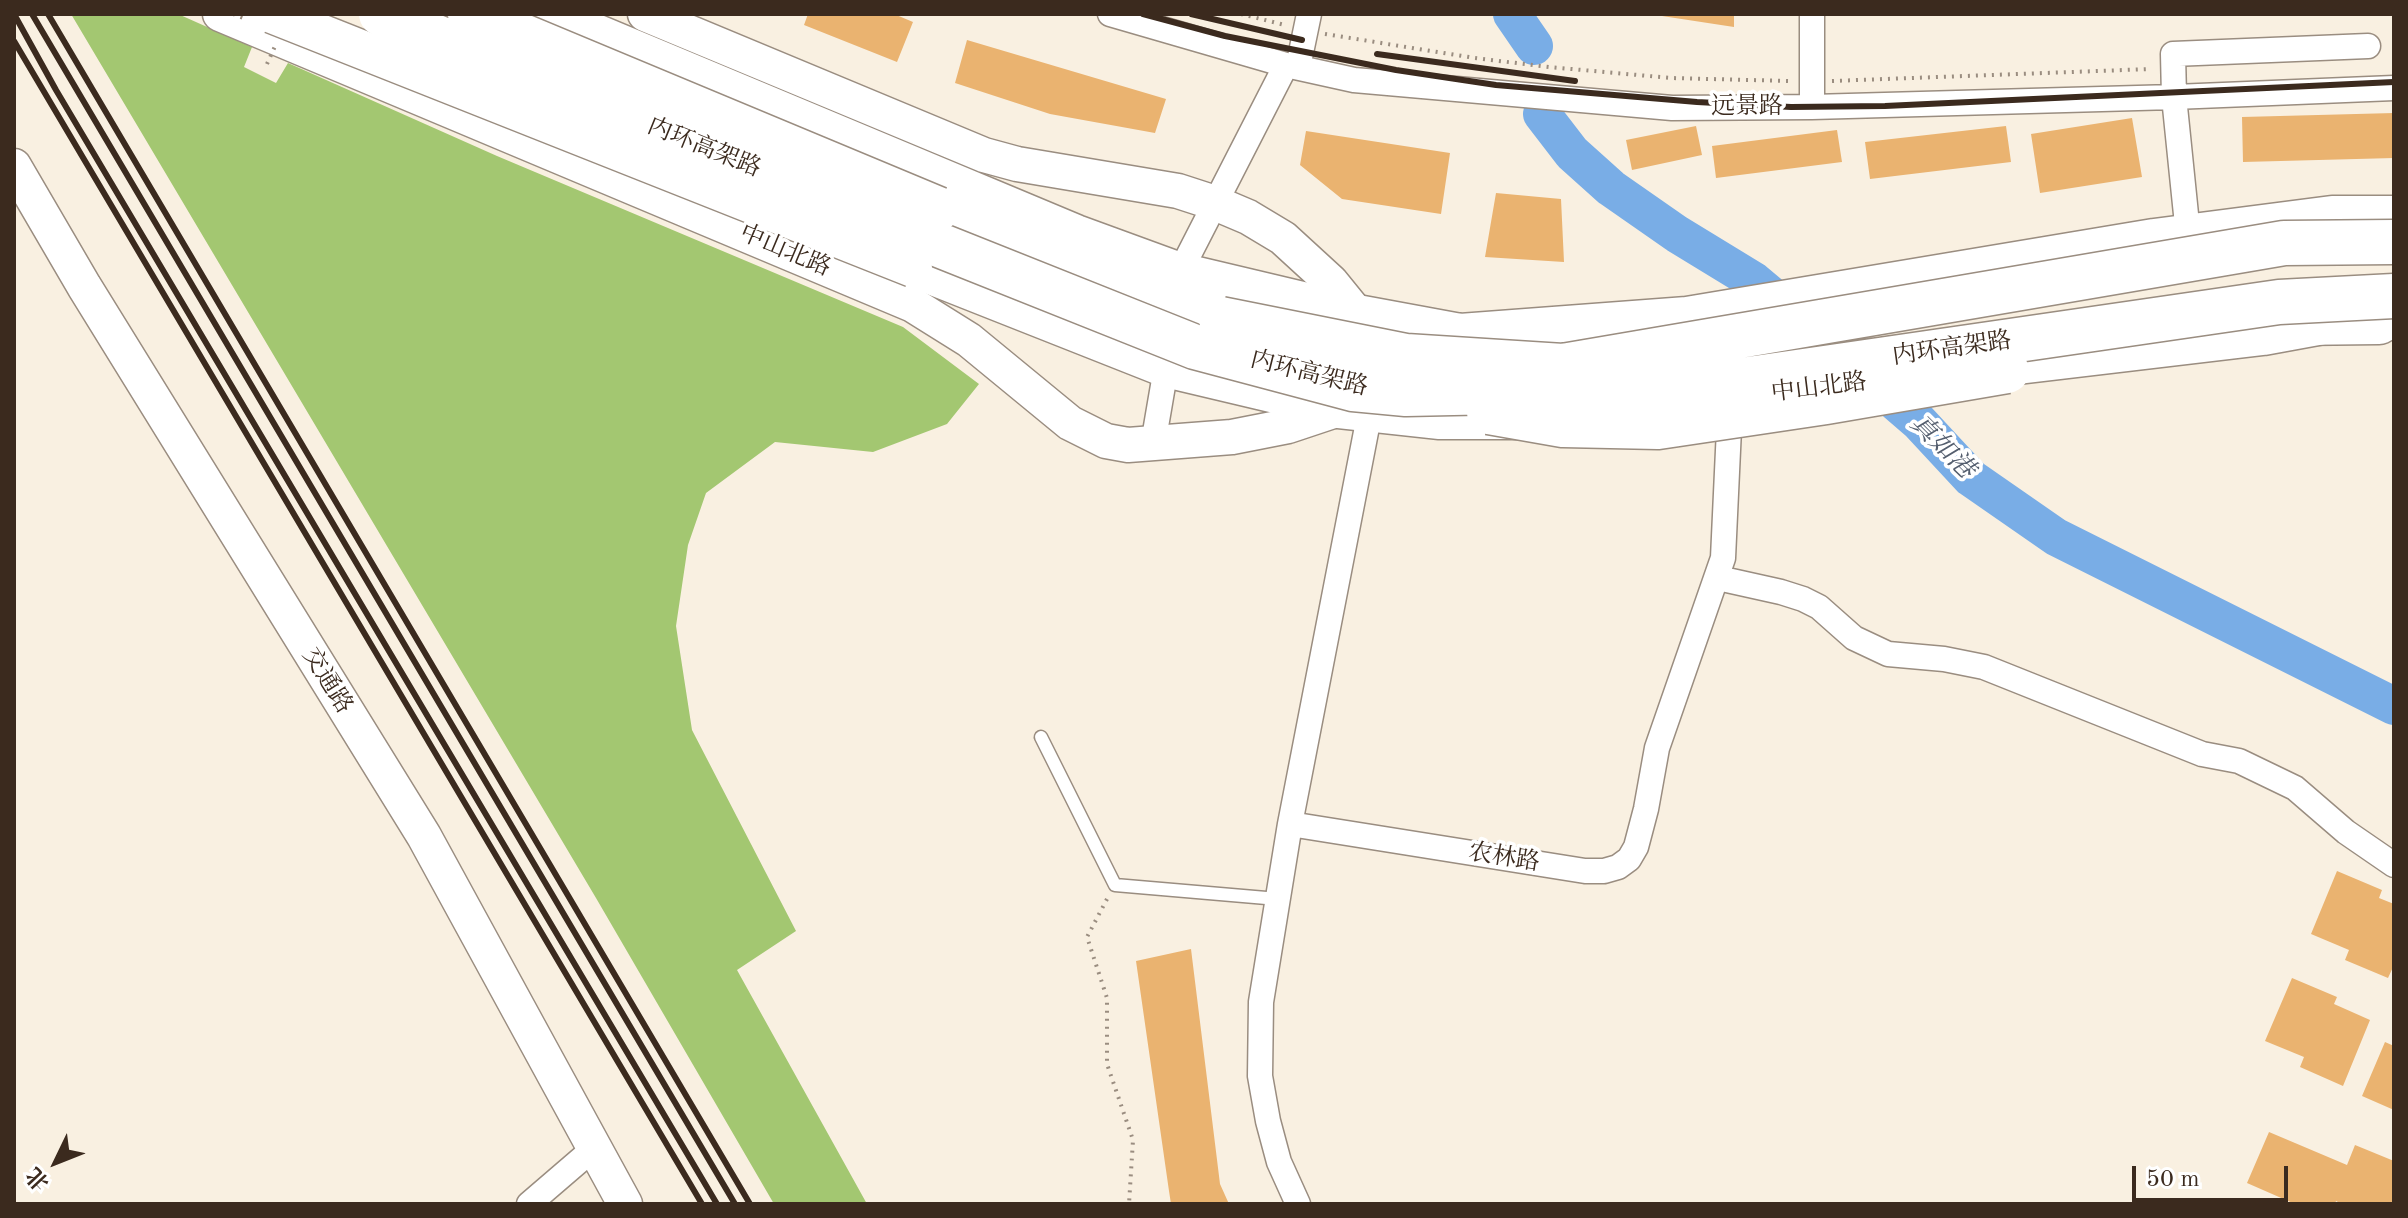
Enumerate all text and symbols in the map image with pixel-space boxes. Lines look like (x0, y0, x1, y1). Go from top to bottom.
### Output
street label: 远景路 (1711, 93, 1783, 121)
street label: 内环高架路 (643, 112, 765, 184)
street label: 中山北路 (735, 219, 835, 283)
street label: 内环高架路 (1891, 326, 2013, 372)
street label: 内环高架路 (1247, 346, 1371, 402)
street label: 中山北路 (1770, 368, 1868, 408)
water label: 真如港 (1903, 408, 1981, 486)
street label: 交通路 (296, 643, 358, 719)
street label: 农林路 (1466, 838, 1542, 878)
north arrow (16, 1122, 96, 1202)
scale bar (2136, 1150, 2292, 1200)
text: 北 (23, 1163, 54, 1194)
text: 50 m (2146, 1168, 2200, 1192)

